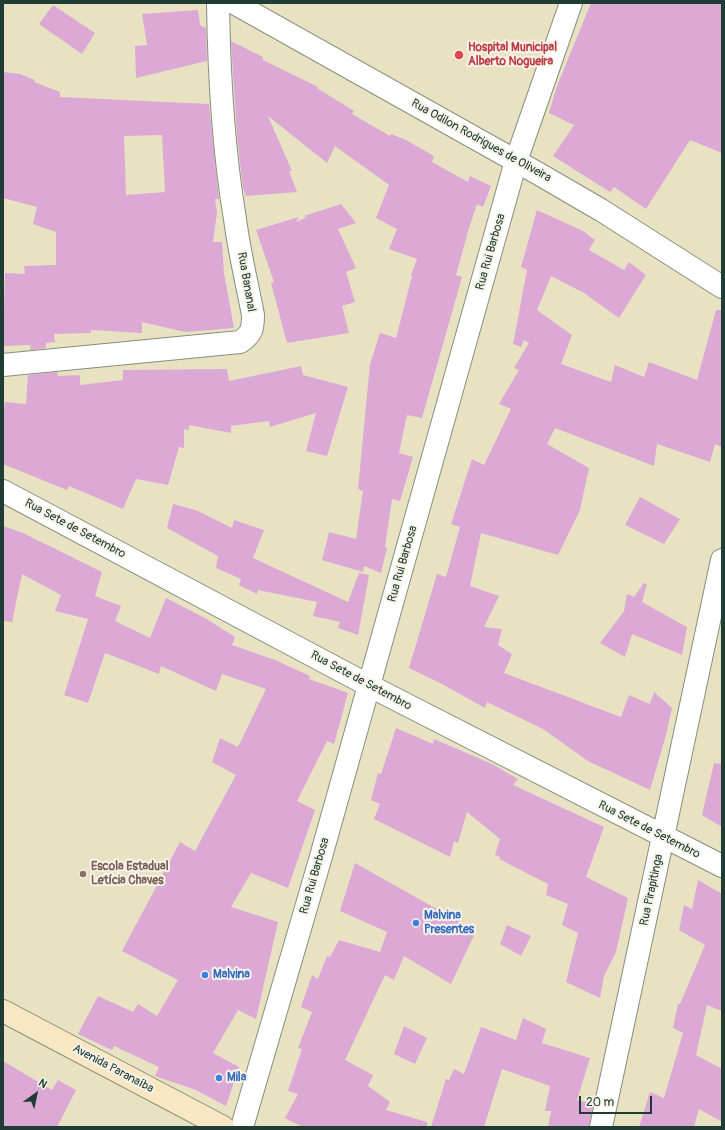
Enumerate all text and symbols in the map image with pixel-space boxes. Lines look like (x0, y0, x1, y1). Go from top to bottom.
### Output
place label: Hospital Municipal Alberto Nogueira (468, 41, 557, 69)
marker: Hospital Municipal Alberto Nogueira (453, 49, 465, 61)
street label: Rua Odilon Rodrigues de Oliveira (408, 96, 554, 186)
street label: Rua Rui Barbosa (473, 212, 509, 292)
street label: Rua Bananal (234, 251, 258, 313)
street label: Rua Sete de Setembro (22, 496, 128, 562)
street label: Rua Rui Barbosa (385, 524, 421, 604)
street label: Rua Sete de Setembro (308, 648, 414, 714)
street label: Rua Sete de Setembro (596, 798, 702, 862)
street label: Rua Rui Barbosa (297, 836, 333, 916)
street label: Rua Pirapitinga (637, 853, 667, 927)
place label: Escola Estadual Letícia Chaves (91, 860, 169, 888)
marker: Escola Estadual Letícia Chaves (78, 869, 88, 879)
place label: Malvina Presentes (424, 909, 474, 937)
marker: Malvina Presentes (411, 918, 421, 928)
place label: Malvina (213, 968, 250, 982)
marker: Malvina (200, 970, 210, 980)
street label: Avenida Paranaíba (70, 1042, 156, 1096)
place label: Mila (227, 1071, 246, 1085)
marker: Mila (214, 1073, 224, 1083)
north arrow (16, 1074, 56, 1114)
text: N (36, 1076, 49, 1091)
scale bar (581, 1088, 654, 1114)
text: 20 m (586, 1095, 614, 1110)

